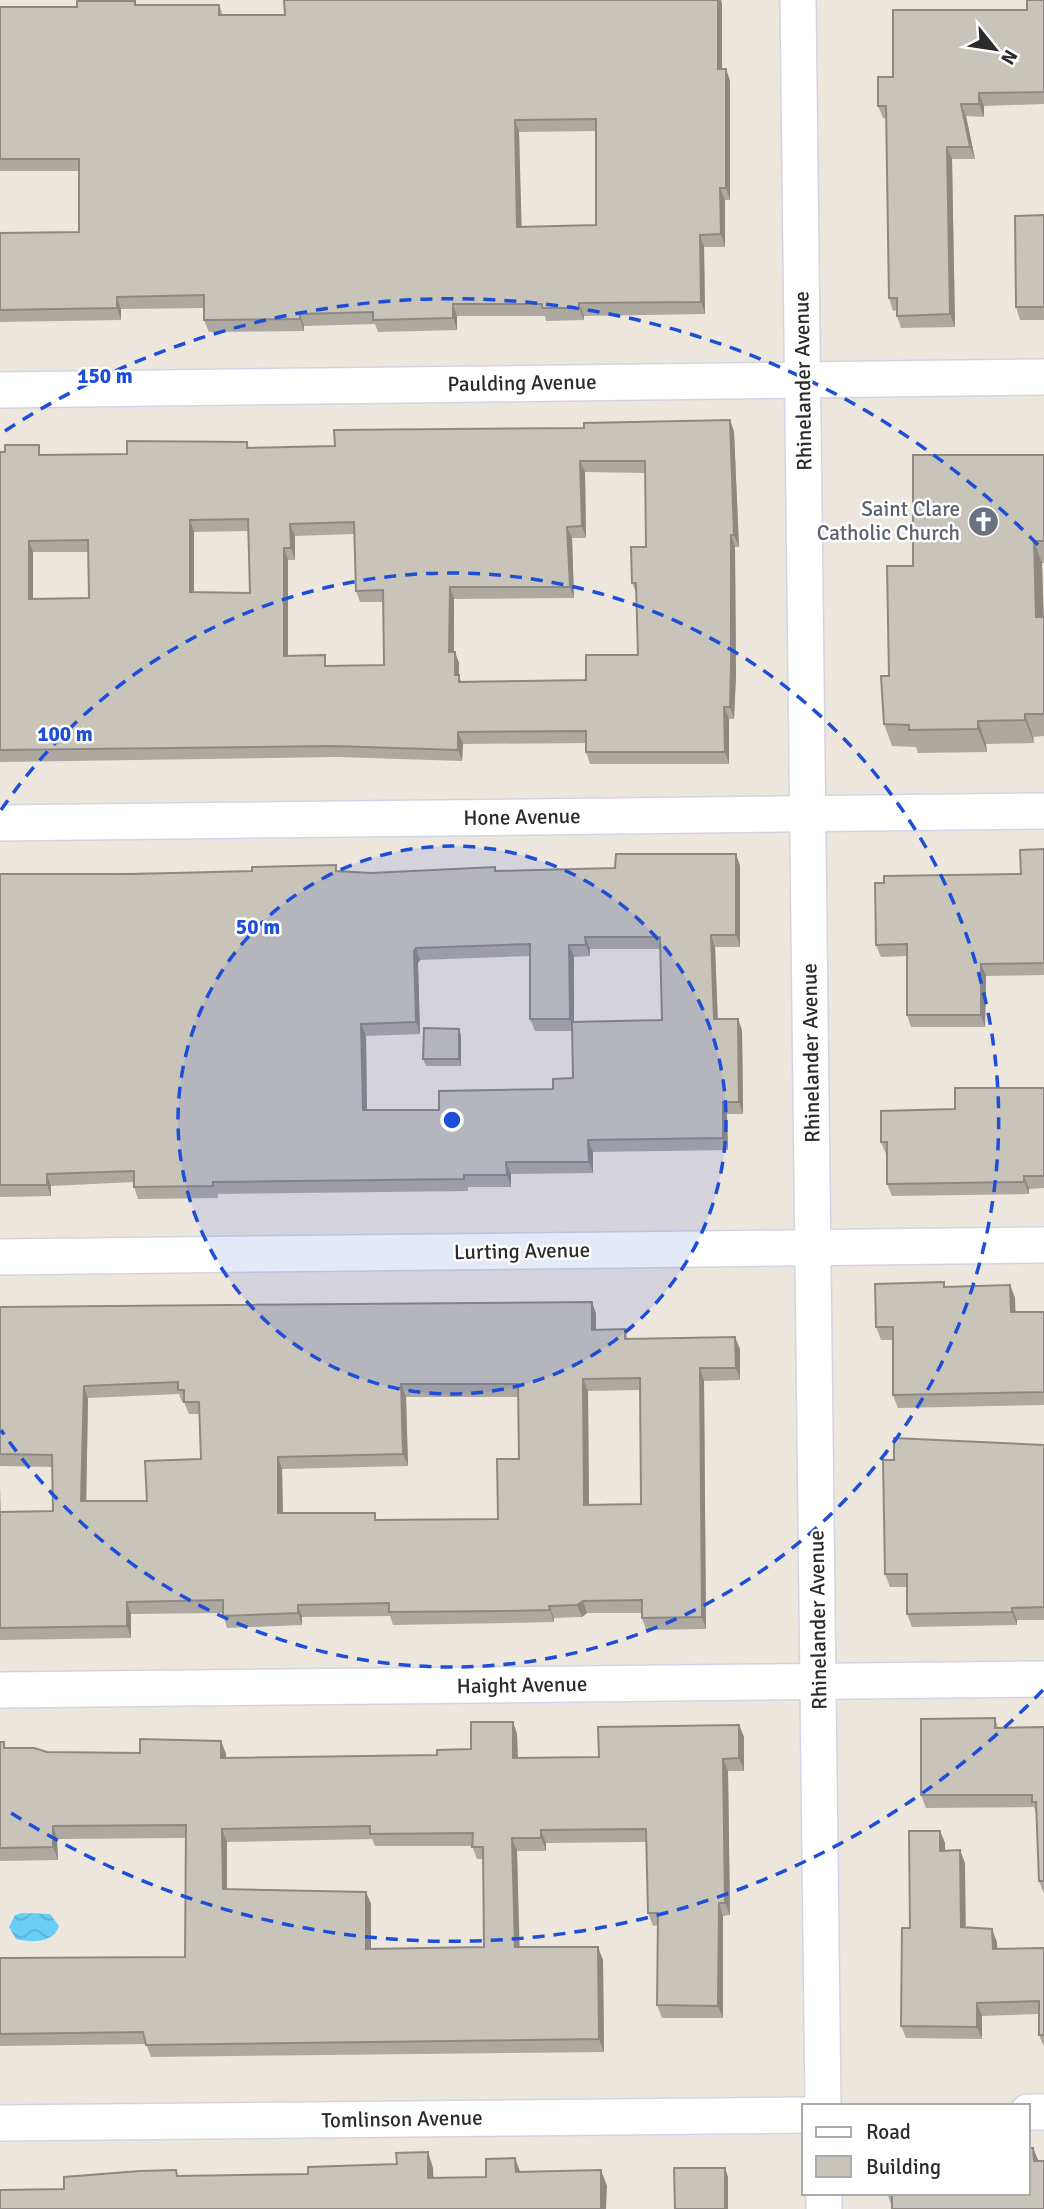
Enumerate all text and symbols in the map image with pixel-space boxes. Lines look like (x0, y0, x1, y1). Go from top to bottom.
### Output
north arrow (960, 14, 1030, 84)
text: N (995, 45, 1023, 69)
street label: Rhinelander Avenue (788, 291, 818, 471)
text: 150 m (77, 363, 133, 389)
street label: Paulding Avenue (447, 369, 597, 397)
place label: Saint Clare Catholic Church (817, 496, 960, 546)
church icon: Saint Clare Catholic Church (966, 504, 1000, 538)
text: 100 m (37, 721, 93, 747)
street label: Hone Avenue (463, 803, 581, 831)
text: 50 m (236, 914, 280, 940)
street label: Rhinelander Avenue (796, 963, 826, 1143)
centre of rings (440, 1108, 464, 1132)
street label: Lurting Avenue (454, 1237, 590, 1265)
street label: Rhinelander Avenue (803, 1530, 833, 1710)
street label: Haight Avenue (456, 1671, 588, 1699)
legend (802, 2104, 1030, 2195)
street label: Tomlinson Avenue (321, 2105, 483, 2133)
text: Road (866, 2119, 911, 2145)
text: Building (866, 2154, 941, 2180)

